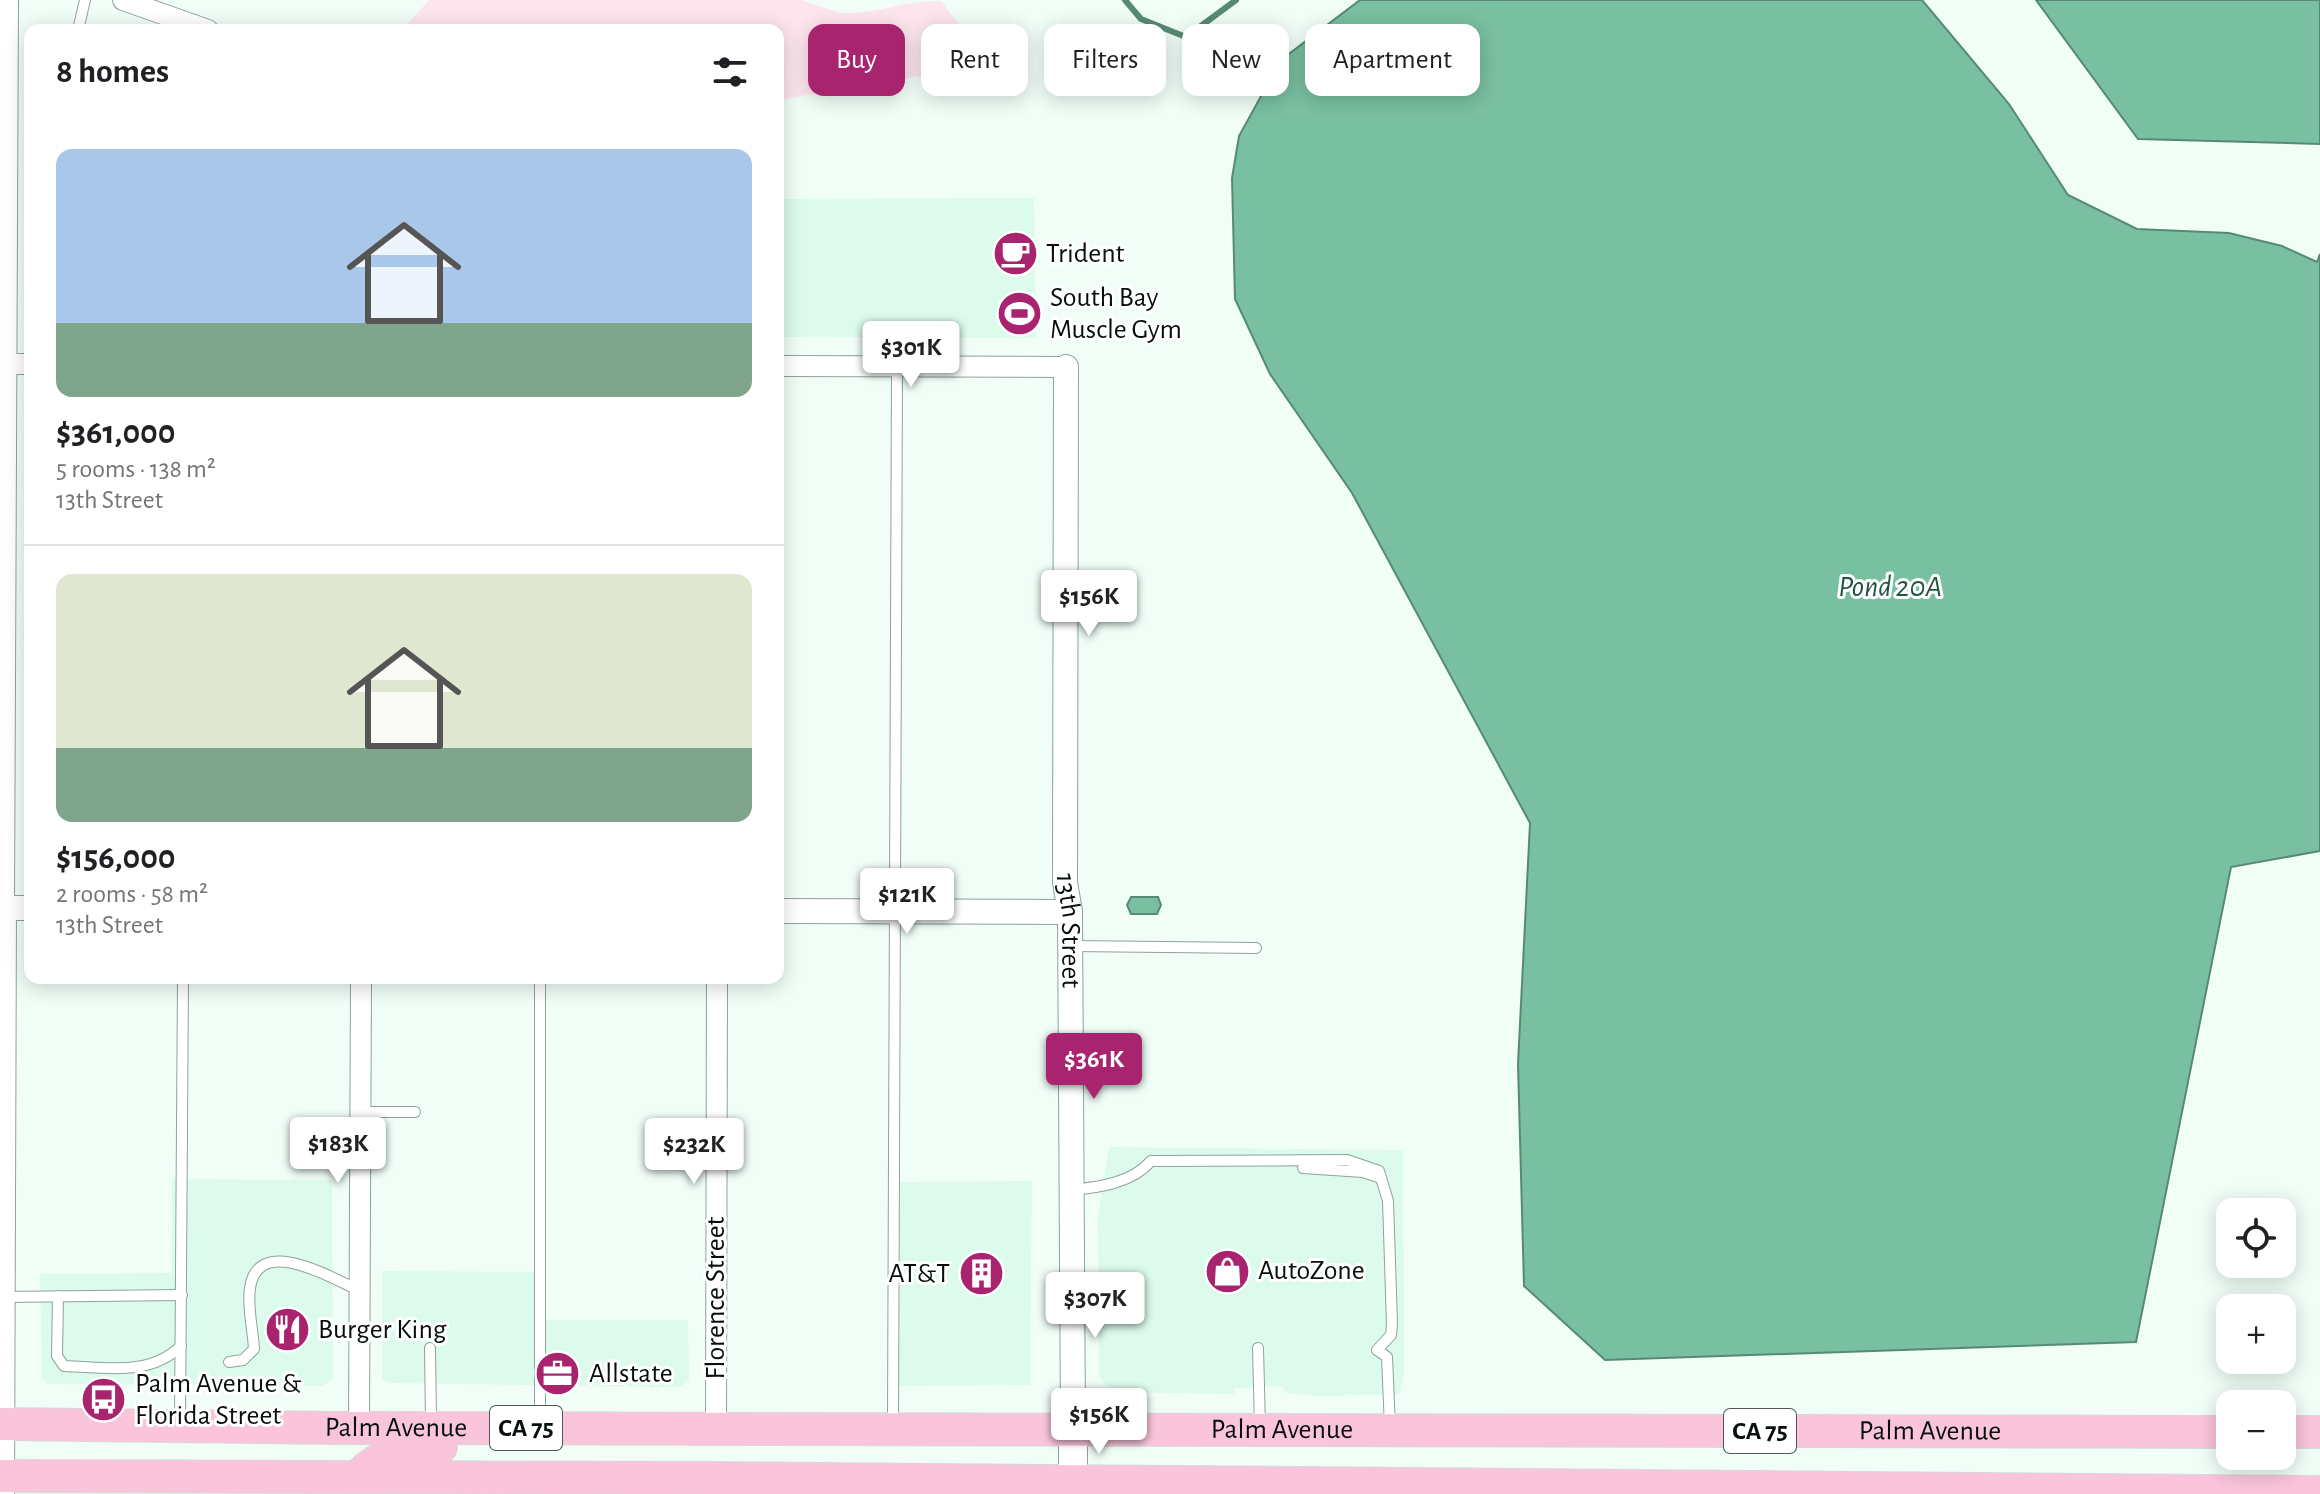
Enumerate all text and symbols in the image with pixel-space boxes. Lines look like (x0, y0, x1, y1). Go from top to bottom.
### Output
chip: Buy (808, 24, 905, 96)
chip: Rent (921, 24, 1028, 96)
chip: Filters (1044, 24, 1166, 96)
chip: New (1182, 24, 1289, 96)
chip: Apartment (1305, 24, 1480, 96)
icon: filters (708, 50, 752, 94)
text: 8 homes (56, 55, 169, 89)
icon: home (332, 201, 476, 345)
cafe icon: Trident (991, 230, 1039, 278)
place label: Trident (1046, 240, 1125, 268)
place label: South Bay Muscle Gym (1050, 284, 1182, 344)
sports icon: South Bay Muscle Gym (995, 290, 1043, 338)
pin: $301K (855, 321, 967, 389)
text: $301K (881, 334, 942, 360)
text: $361,000 (56, 416, 176, 450)
text: 5 rooms · 138 m² (56, 456, 216, 482)
text: 13th Street (56, 487, 163, 513)
pin: $156K (1033, 570, 1145, 638)
water label: Pond 20A (1838, 572, 1942, 602)
text: $156K (1059, 583, 1119, 609)
icon: home (332, 626, 476, 770)
text: $156,000 (56, 841, 176, 875)
pin: $121K (851, 868, 963, 936)
street label: 13th Street (1051, 873, 1085, 988)
text: 2 rooms · 58 m² (56, 881, 208, 907)
text: $121K (878, 881, 936, 907)
text: 13th Street (56, 912, 163, 938)
pin: $361K (1038, 1033, 1150, 1101)
text: $361K (1064, 1046, 1124, 1072)
pin: $183K (282, 1117, 394, 1185)
pin: $232K (638, 1118, 750, 1186)
text: $183K (308, 1130, 368, 1156)
text: $232K (663, 1131, 725, 1157)
map controls (2216, 1198, 2296, 1470)
button: locate (2216, 1198, 2296, 1278)
street label: Florence Street (702, 1216, 730, 1380)
shop icon: AutoZone (1203, 1247, 1251, 1295)
building icon: AT&T (957, 1250, 1005, 1298)
place label: AutoZone (1258, 1257, 1365, 1285)
place label: AT&T (888, 1260, 950, 1288)
pin: $307K (1039, 1272, 1151, 1340)
text: $307K (1064, 1285, 1126, 1311)
button: + (2216, 1294, 2296, 1374)
restaurant icon: Burger King (263, 1306, 311, 1354)
place label: Burger King (318, 1316, 447, 1344)
office icon: Allstate (534, 1350, 582, 1398)
place label: Allstate (589, 1360, 673, 1388)
place label: Palm Avenue & Florida Street (135, 1370, 302, 1430)
bus stop icon: Palm Avenue & Florida Street (80, 1376, 128, 1424)
pin: $156K (1043, 1388, 1155, 1456)
button: − (2216, 1390, 2296, 1470)
text: $156K (1069, 1401, 1129, 1427)
road number: CA 75 (490, 1406, 562, 1450)
road number: CA 75 (1724, 1409, 1796, 1453)
street label: Palm Avenue (325, 1414, 467, 1442)
street label: Palm Avenue (1211, 1416, 1353, 1444)
street label: Palm Avenue (1859, 1417, 2001, 1446)

